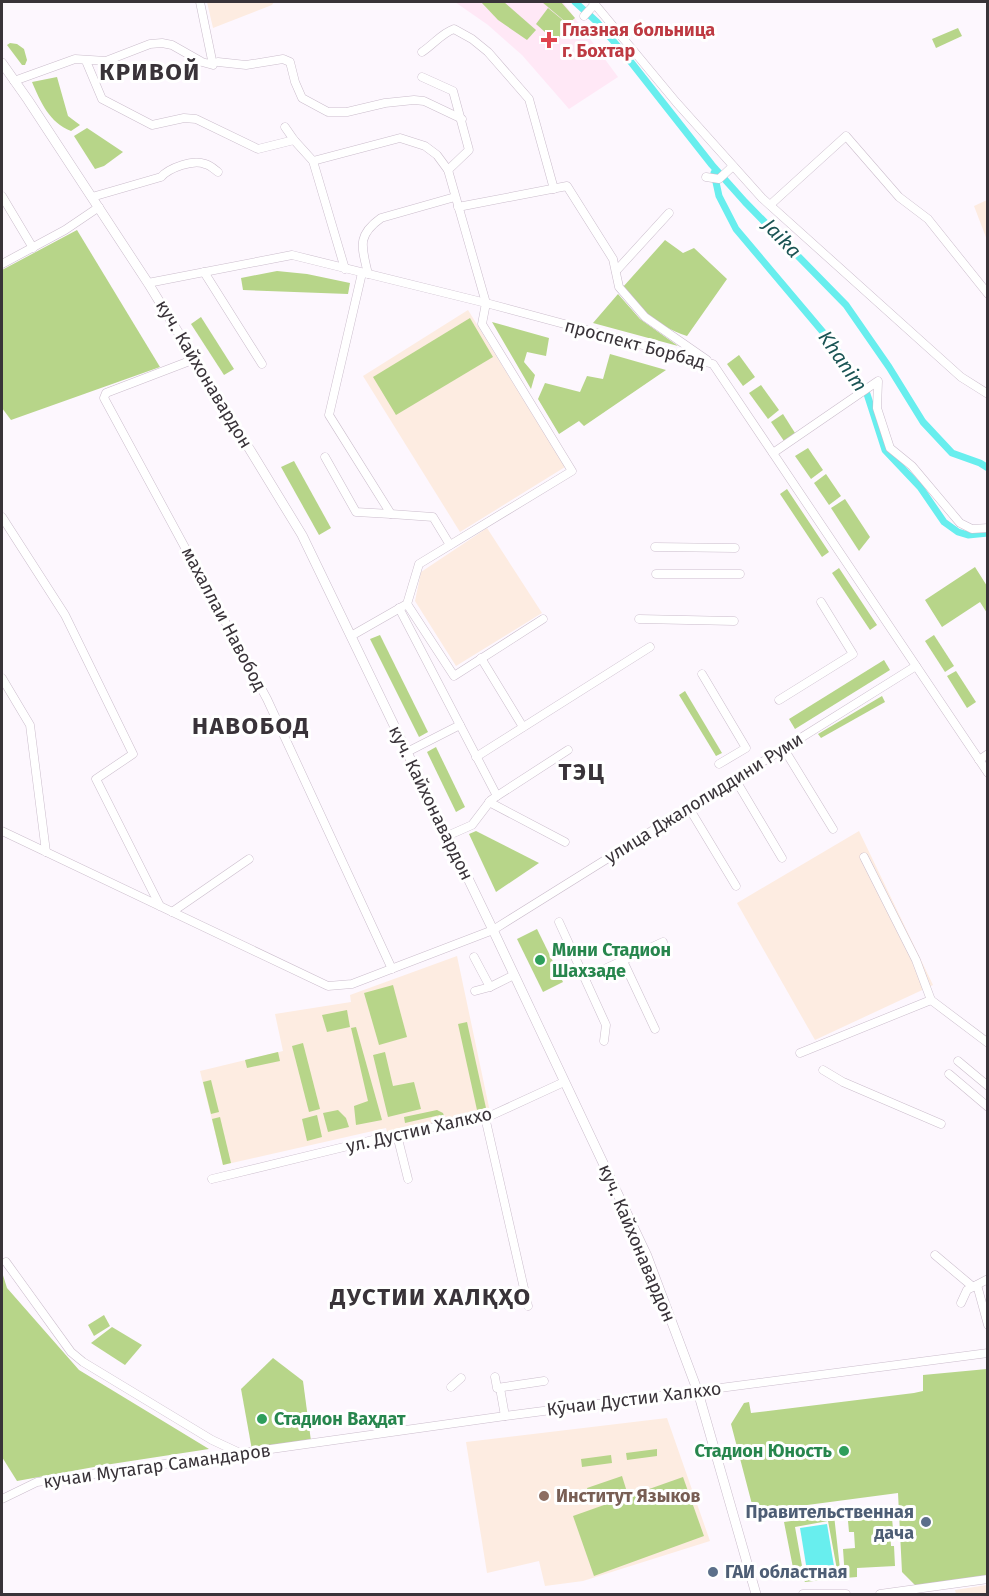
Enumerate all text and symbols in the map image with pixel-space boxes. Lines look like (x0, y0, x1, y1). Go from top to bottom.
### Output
place label: Глазная больница г. Бохтар (562, 19, 715, 62)
marker: Глазная больница г. Бохтар (540, 31, 558, 49)
district label: КРИВОЙ (99, 57, 201, 86)
water label: Jaika (757, 213, 806, 263)
street label: куч. Кайхонавардон (151, 296, 257, 452)
street label: проспект Борбад (562, 315, 708, 373)
water label: Khanim (813, 326, 873, 396)
street label: махаллаи Навобод (177, 543, 271, 695)
district label: НАВОБОД (192, 712, 310, 740)
street label: куч. Кайхонавардон (384, 722, 478, 884)
street label: улица Джалолиддини Руми (601, 728, 807, 868)
district label: ТЭЦ (559, 758, 605, 786)
place label: Мини Стадион Шахзаде (552, 939, 671, 982)
marker: Мини Стадион Шахзаде (533, 953, 547, 967)
street label: ул. Дустии Халкхо (344, 1103, 494, 1157)
street label: куч. Кайхонавардон (594, 1161, 680, 1325)
district label: ДУСТИИ ХАЛҚҲО (329, 1283, 532, 1311)
street label: Кӯчаи Дустии Халкхо (546, 1377, 722, 1421)
place label: Стадион Ваҳдат (274, 1408, 406, 1430)
marker: Стадион Ваҳдат (255, 1412, 269, 1426)
street label: кучаи Мутагар Самандаров (42, 1439, 272, 1493)
place label: Стадион Юность (695, 1440, 833, 1462)
marker: Стадион Юность (837, 1444, 851, 1458)
place label: Институт Языков (556, 1485, 701, 1507)
marker: Институт Языков (537, 1489, 551, 1503)
place label: Правительственная дача (746, 1501, 914, 1544)
marker: Правительственная дача (919, 1515, 933, 1529)
place label: ГАИ областная (725, 1561, 848, 1583)
marker: ГАИ областная (706, 1565, 720, 1579)

